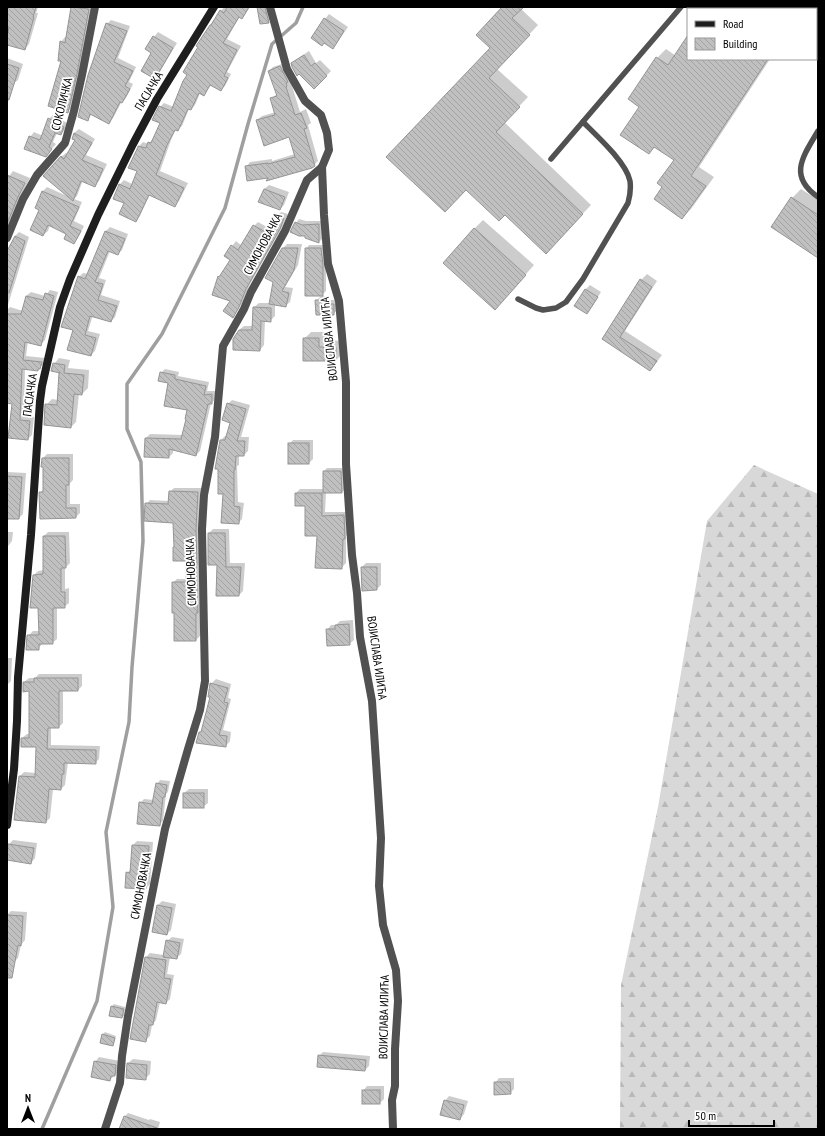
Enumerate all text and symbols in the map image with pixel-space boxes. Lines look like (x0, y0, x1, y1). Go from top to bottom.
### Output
legend (687, 8, 817, 60)
text: Road (723, 16, 743, 31)
text: Building (723, 36, 758, 51)
street label: ПАСЈАЧКА (131, 68, 166, 113)
street label: СОКОЛИЧКА (48, 75, 75, 132)
street label: СИМОНОВАЧКА (240, 210, 285, 277)
street label: ВОЈИСЛАВА ИЛИЋА (317, 296, 340, 382)
street label: ПАСЈАЧКА (19, 372, 40, 417)
street label: СИМОНОВАЧКА (182, 537, 199, 606)
street label: ВОЈИСЛАВА ИЛИЋА (364, 615, 391, 701)
street label: СИМОНОВАЧКА (127, 851, 154, 921)
street label: ВОЈИСЛАВА ИЛИЋА (375, 974, 392, 1059)
north arrow (8, 1088, 48, 1128)
text: N (25, 1091, 31, 1105)
scale bar (689, 1102, 774, 1128)
text: 50 m (695, 1108, 716, 1123)

